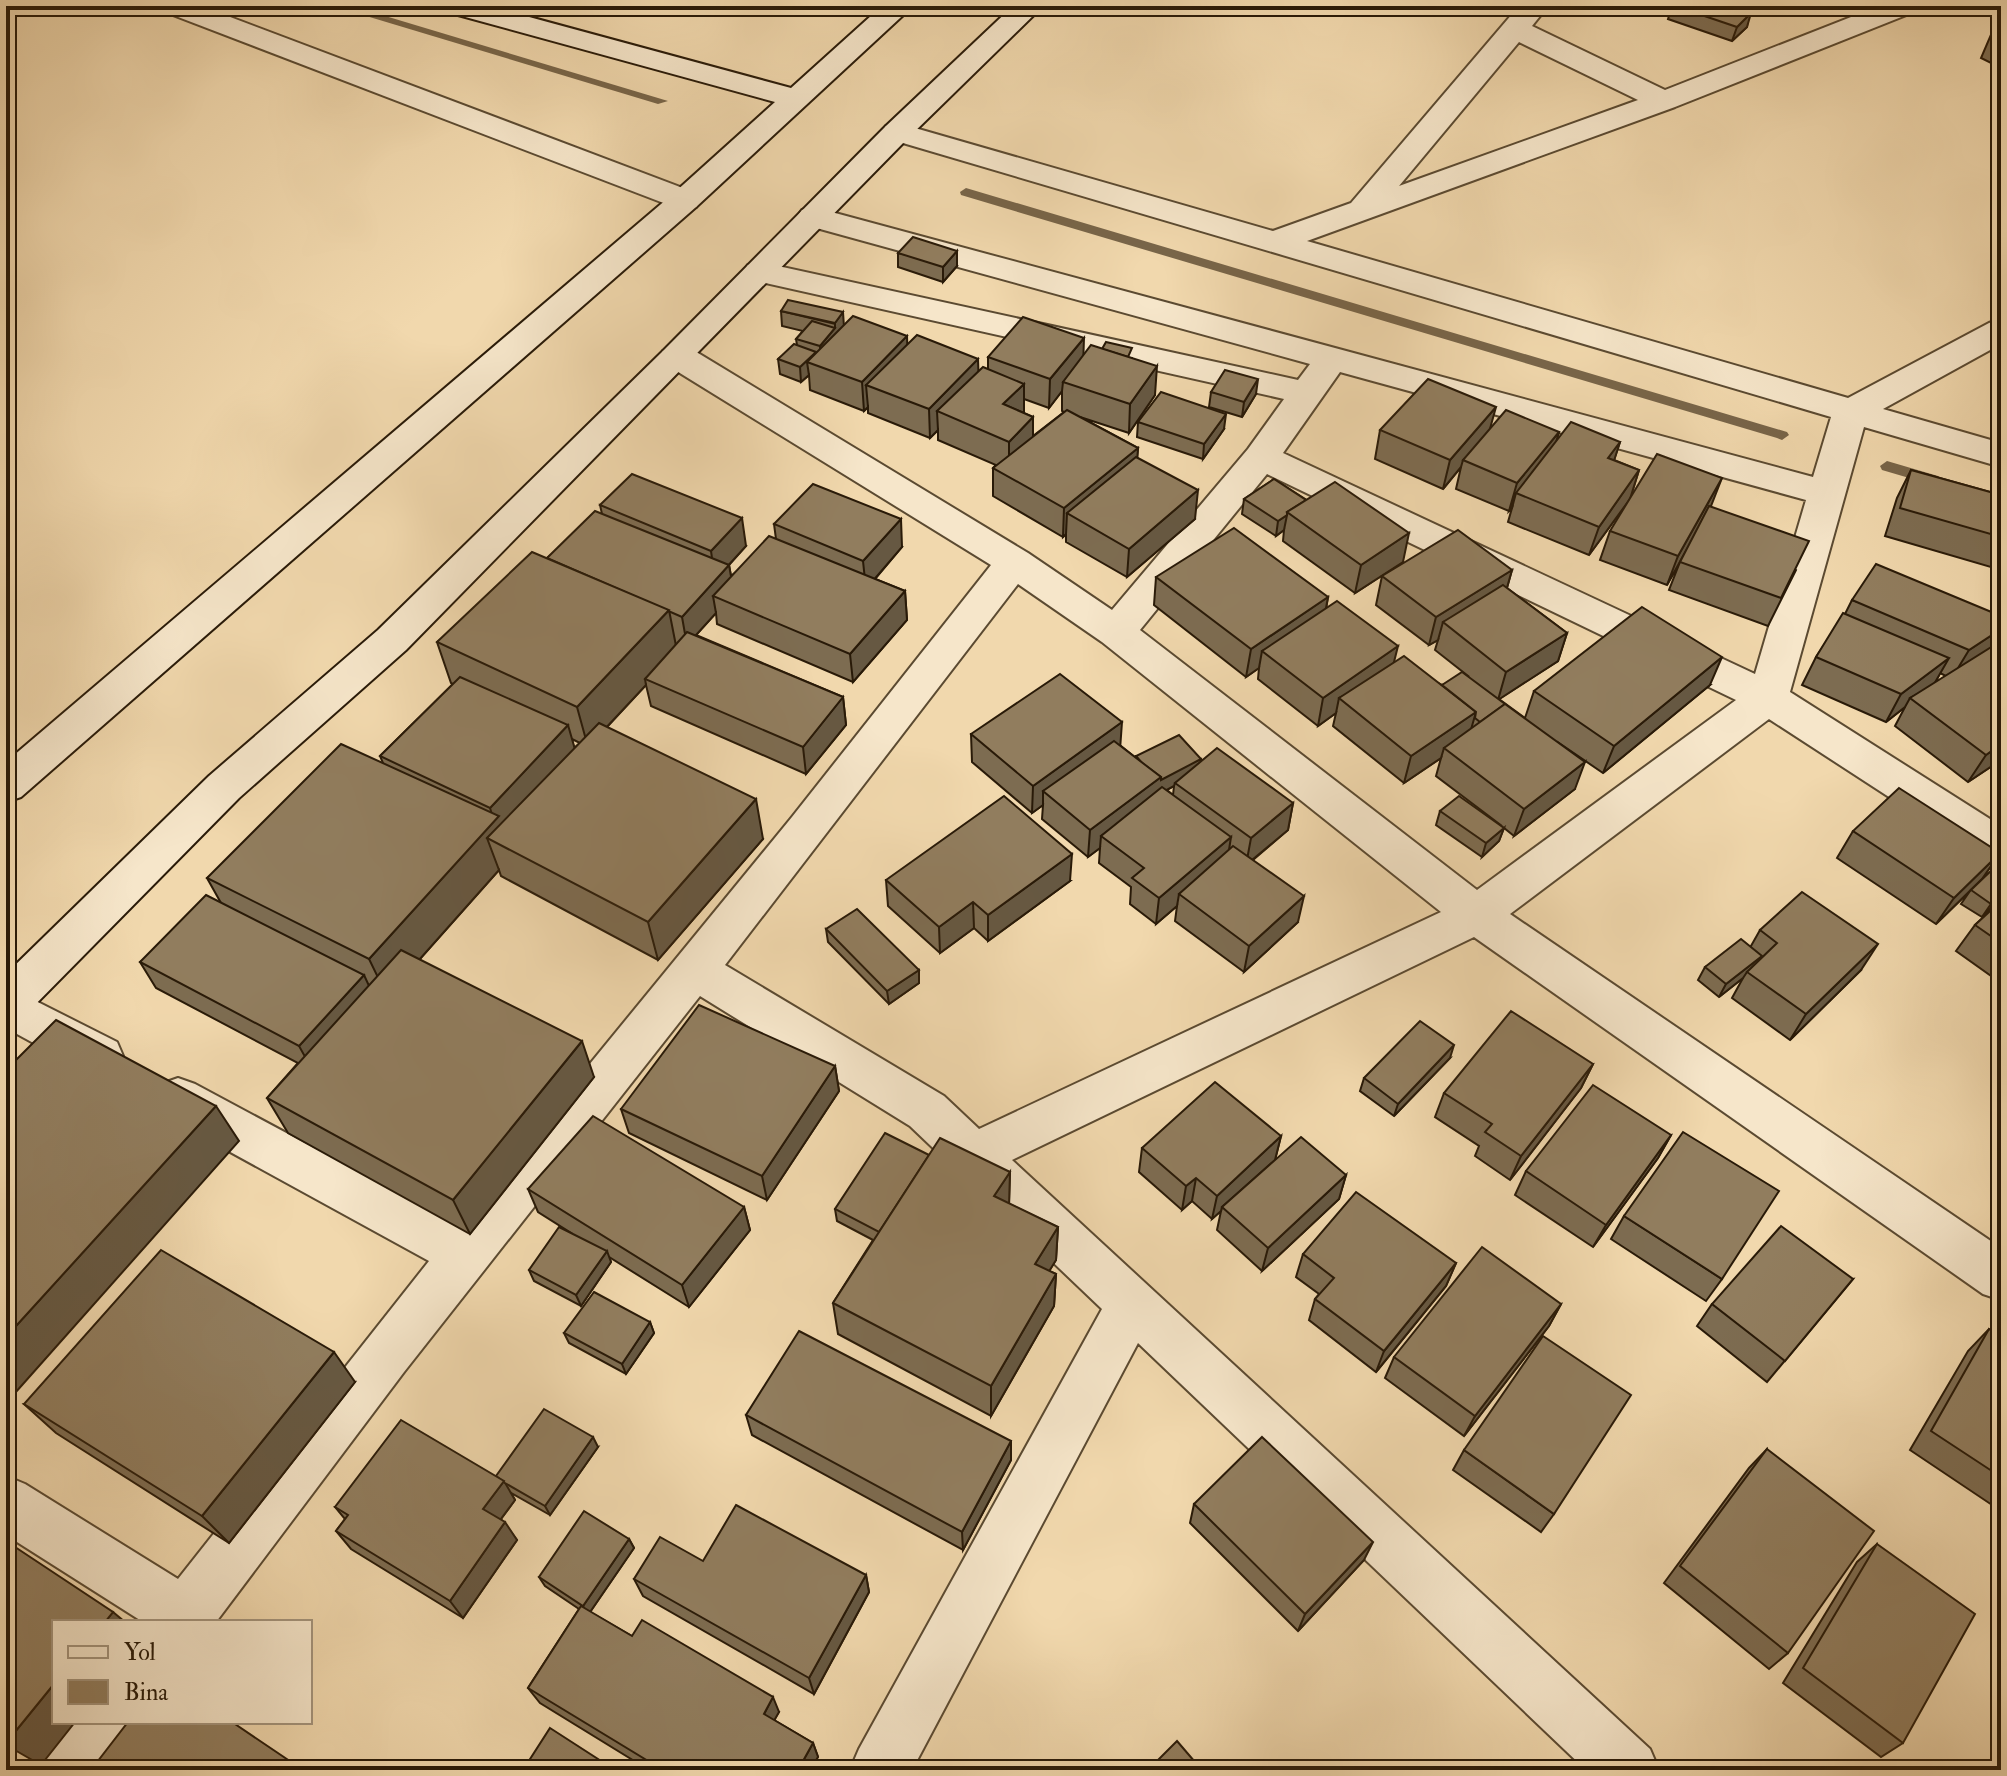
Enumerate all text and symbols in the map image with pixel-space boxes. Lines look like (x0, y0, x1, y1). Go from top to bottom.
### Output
legend (52, 1620, 312, 1724)
text: Yol (124, 1637, 156, 1668)
text: Bina (124, 1677, 169, 1708)

